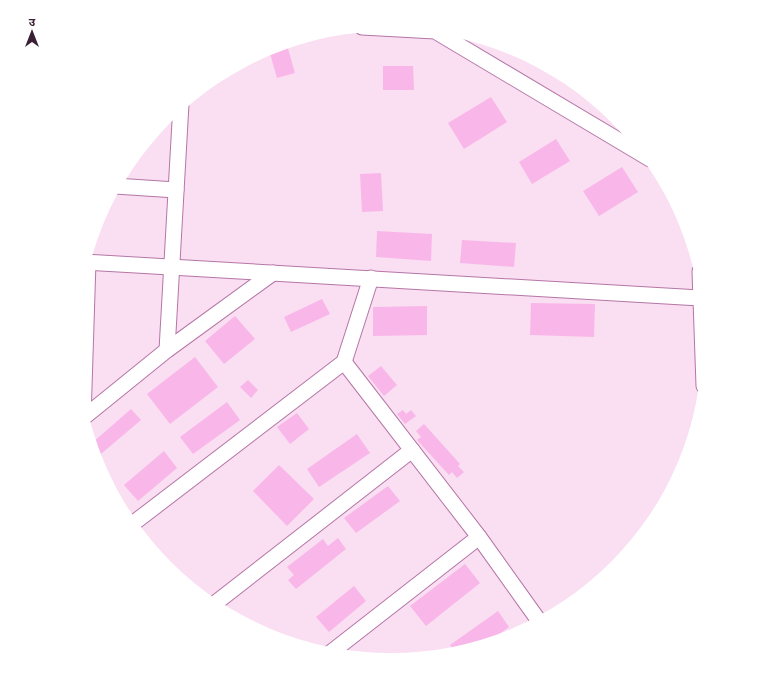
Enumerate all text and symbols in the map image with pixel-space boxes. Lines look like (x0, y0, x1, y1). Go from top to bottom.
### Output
north arrow (12, 12, 52, 52)
text: उ (29, 16, 36, 28)

